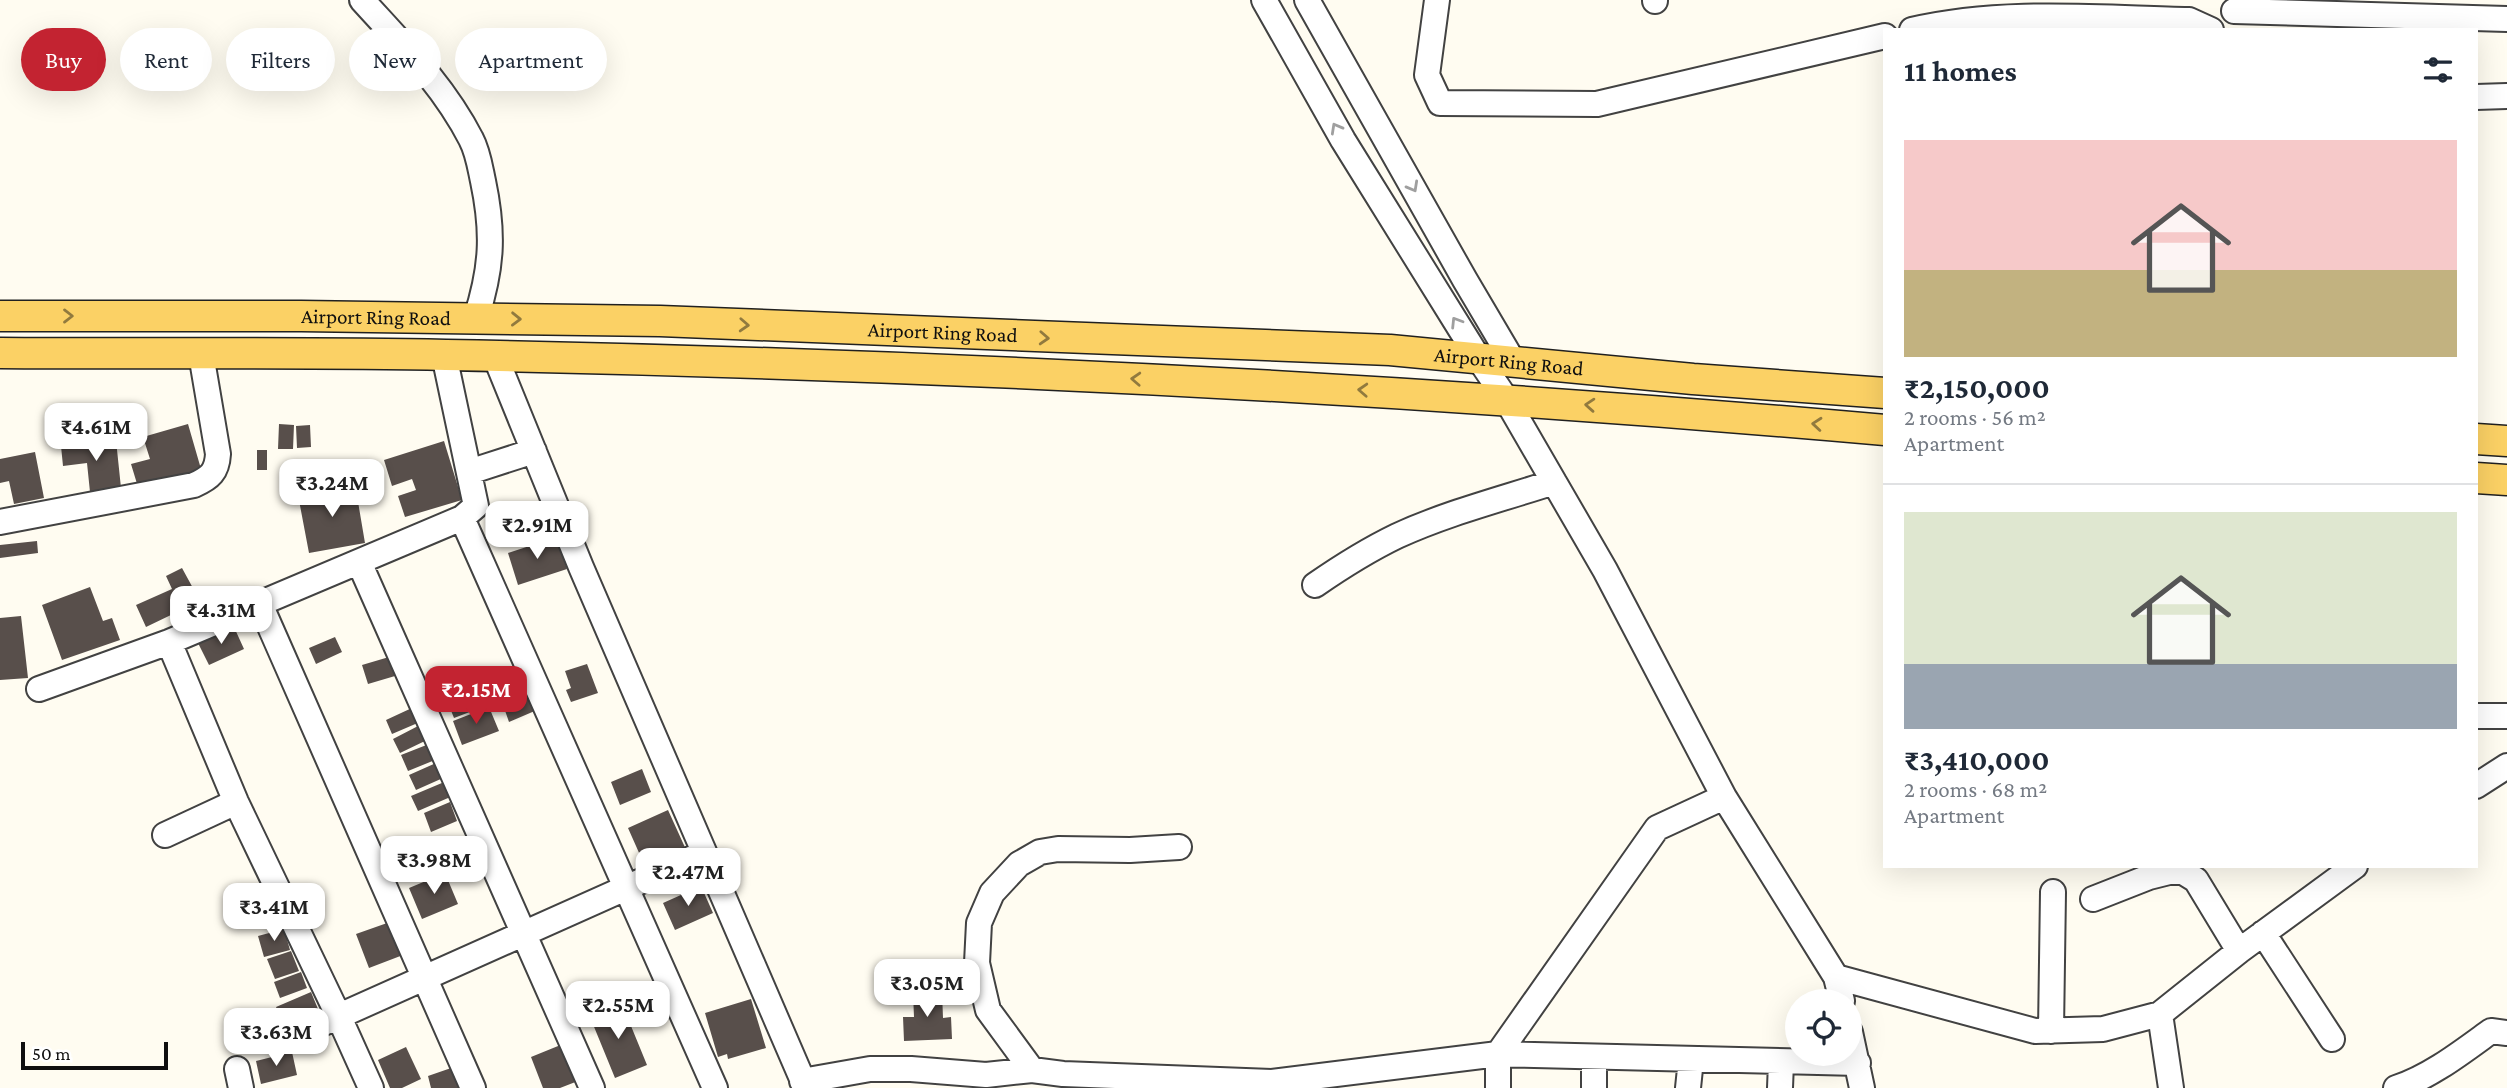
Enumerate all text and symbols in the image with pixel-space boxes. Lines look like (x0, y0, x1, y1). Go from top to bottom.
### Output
chip: Buy (21, 28, 106, 91)
chip: Rent (120, 28, 212, 91)
chip: Filters (226, 28, 335, 91)
chip: New (349, 28, 441, 91)
chip: Apartment (455, 28, 607, 91)
icon: filters (2419, 51, 2457, 89)
text: 11 homes (1904, 54, 2017, 87)
one-way arrow (1331, 123, 1344, 135)
one-way arrow (1405, 180, 1418, 193)
icon: home (2118, 185, 2244, 311)
street label: Airport Ring Road (301, 304, 451, 330)
one-way arrow (63, 308, 74, 324)
one-way arrow (511, 311, 522, 327)
one-way arrow (1451, 316, 1464, 329)
one-way arrow (738, 317, 749, 332)
street label: Airport Ring Road (867, 317, 1018, 347)
one-way arrow (1039, 330, 1050, 345)
street label: Airport Ring Road (1433, 342, 1585, 380)
text: ₹2,150,000 (1904, 371, 2050, 404)
one-way arrow (1130, 372, 1141, 387)
one-way arrow (1357, 383, 1368, 398)
one-way arrow (1584, 398, 1595, 413)
pin: ₹4.61M (39, 404, 153, 463)
text: 2 rooms · 56 m² (1904, 404, 2046, 430)
text: ₹4.61M (60, 413, 132, 439)
one-way arrow (1811, 417, 1822, 432)
text: Apartment (1904, 430, 2004, 456)
pin: ₹3.24M (275, 460, 389, 519)
text: ₹3.24M (295, 469, 369, 495)
pin: ₹2.91M (480, 502, 594, 561)
text: ₹2.91M (501, 511, 573, 537)
icon: home (2118, 557, 2244, 683)
pin: ₹4.31M (164, 586, 278, 646)
text: ₹4.31M (186, 596, 256, 622)
pin: ₹2.15M (419, 666, 533, 726)
text: ₹2.15M (441, 676, 511, 702)
text: ₹3,410,000 (1904, 743, 2050, 776)
text: 2 rooms · 68 m² (1904, 776, 2047, 802)
text: Apartment (1904, 802, 2004, 828)
pin: ₹3.98M (377, 836, 491, 896)
text: ₹3.98M (396, 846, 472, 872)
pin: ₹2.47M (631, 848, 745, 908)
text: ₹2.47M (652, 858, 724, 884)
pin: ₹3.41M (217, 884, 331, 943)
text: ₹3.41M (239, 893, 309, 919)
pin: ₹3.05M (870, 960, 984, 1019)
text: ₹3.05M (890, 969, 964, 995)
pin: ₹2.55M (561, 982, 675, 1041)
map controls (1785, 989, 1862, 1066)
button: locate (1785, 989, 1862, 1066)
text: ₹2.55M (582, 991, 654, 1017)
pin: ₹3.63M (219, 1009, 333, 1068)
text: ₹3.63M (240, 1018, 312, 1044)
scale bar (21, 1039, 168, 1071)
text: 50 m (32, 1043, 71, 1064)

